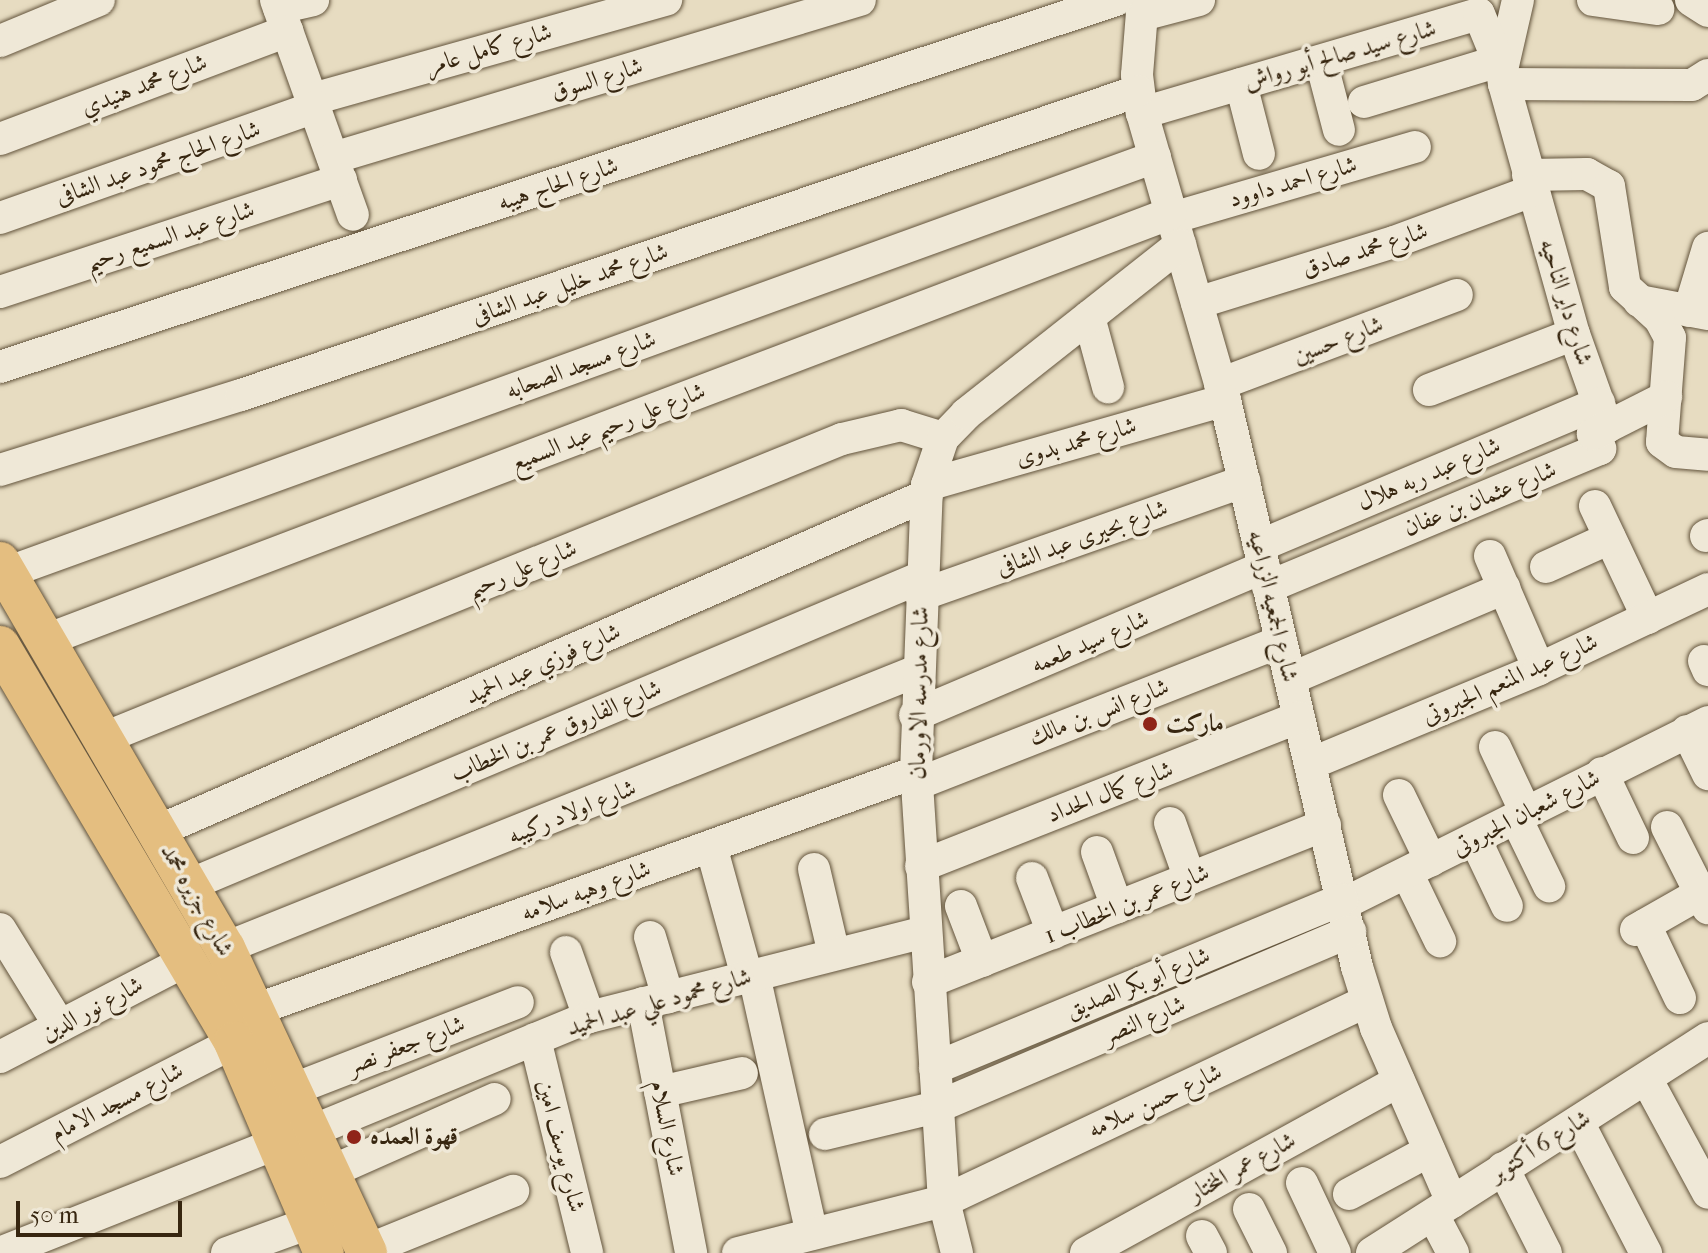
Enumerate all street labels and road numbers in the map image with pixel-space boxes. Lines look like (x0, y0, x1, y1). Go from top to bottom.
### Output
street label: شارع سيد صالح أبو رواش (1241, 14, 1439, 96)
street label: شارع كامل عامر (423, 17, 555, 81)
street label: شارع محمد هنيدي (77, 48, 211, 122)
street label: شارع السوق (548, 51, 646, 107)
street label: شارع الحاج محمود عبد الشافى (52, 114, 264, 212)
street label: شارع احمد داوود (1226, 150, 1360, 214)
street label: شارع الحاج هيبه (494, 151, 622, 217)
street label: شارع عبد السميع رحيم (82, 195, 258, 277)
street label: شارع محمد صادق (1299, 216, 1431, 284)
street label: شارع داير الناحيه (1533, 235, 1599, 369)
street label: شارع محمد خليل عبد الشافى (468, 237, 672, 331)
street label: شارع حسين (1289, 310, 1387, 370)
street label: شارع مسجد الصحابه (502, 324, 660, 406)
street label: شارع على رحيم عبد السميع (506, 377, 710, 477)
street label: شارع محمد بدوى (1012, 411, 1140, 473)
street label: شارع عبد ربه هلال (1353, 431, 1505, 517)
street label: شارع عثمان بن عفان (1399, 455, 1561, 543)
street label: شارع بحيرى عبد الشافى (992, 494, 1172, 582)
street label: شارع الجمعيه الزراعيه (1242, 527, 1304, 685)
street label: شارع على رحيم (463, 534, 581, 604)
street label: شارع سيد طعمه (1027, 604, 1153, 680)
street label: شارع مدرسه الاورمان (903, 606, 935, 780)
street label: شارع فوزي عبد الحميد (461, 617, 625, 711)
street label: شارع عبد المنعم الجبروتى (1418, 627, 1602, 731)
street label: شارع انس بن مالك (1025, 672, 1173, 752)
street label: شارع الفاروق عمر بن الخطاب (446, 674, 666, 788)
street label: شارع كمال الحداد (1043, 755, 1177, 829)
street label: شارع شعبان الجبروتى (1447, 763, 1605, 863)
street label: شارع اولاد ركيبه (504, 773, 640, 851)
street label: شارع جزيره محمد (154, 839, 240, 961)
street label: شارع وهبه سلامه (517, 854, 655, 928)
street label: شارع عمر بن الخطاب 1 (1040, 858, 1214, 950)
street label: شارع أبو بكر الصديق (1062, 941, 1214, 1025)
street label: شارع محمود علي عبد الحميد (563, 962, 755, 1042)
street label: شارع نور الدين (36, 970, 148, 1048)
street label: شارع النصر (1098, 990, 1190, 1050)
street label: شارع جعفر نصر (343, 1009, 469, 1081)
street label: شارع مسجد الامام (46, 1056, 188, 1148)
street label: شارع حسن سلامه (1083, 1057, 1227, 1145)
street label: شارع يوسف امين (531, 1077, 591, 1215)
street label: شارع السلام (644, 1078, 690, 1178)
street label: شارع 6 أكتوبر (1484, 1104, 1596, 1188)
street label: شارع عمر المختار (1183, 1126, 1301, 1208)

